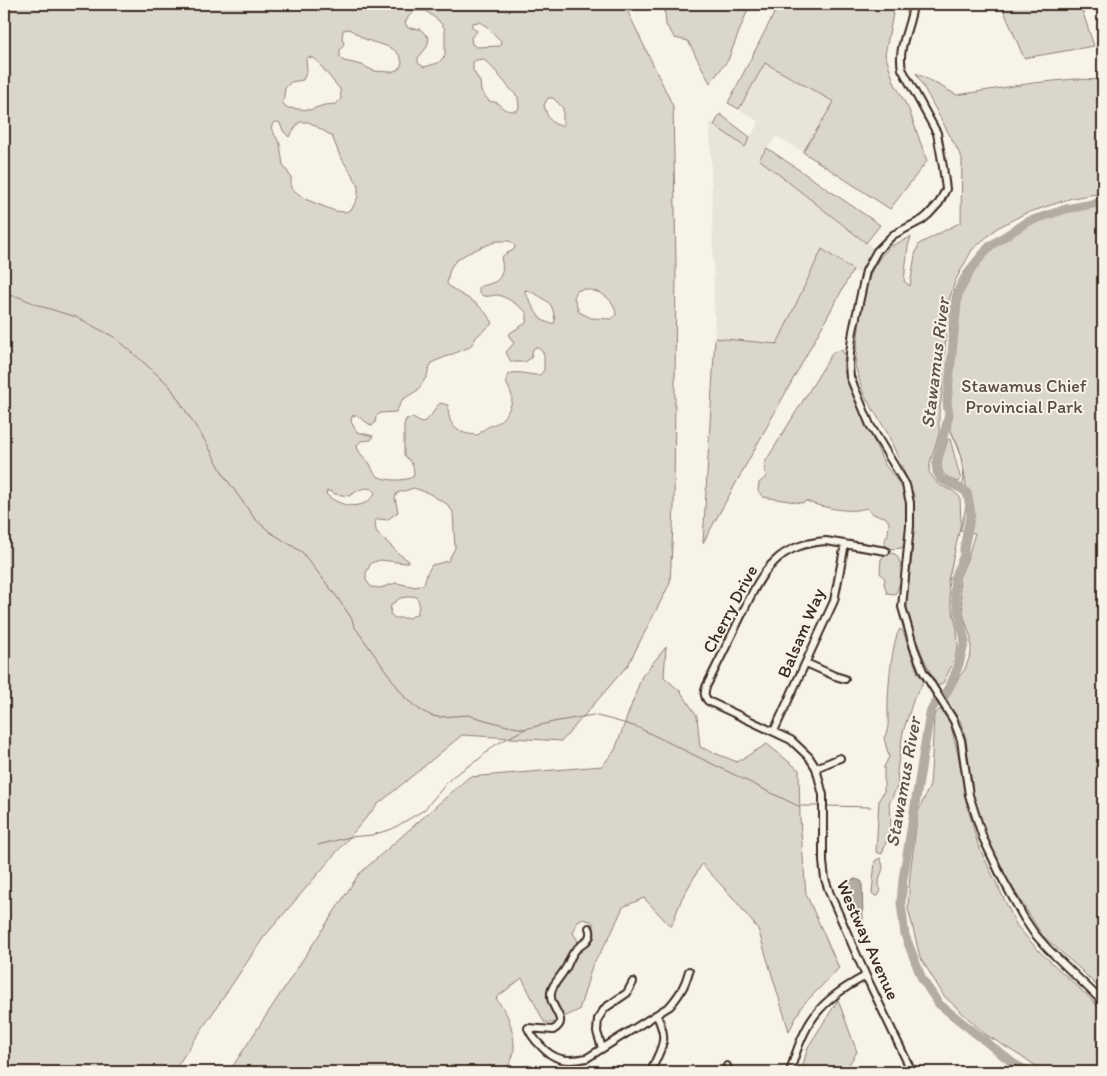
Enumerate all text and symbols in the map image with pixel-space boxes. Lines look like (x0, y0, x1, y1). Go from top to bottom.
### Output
water label: Stawamus River (916, 294, 955, 429)
park label: Stawamus Chief Provincial Park (961, 375, 1087, 418)
street label: Cherry Drive (698, 561, 762, 657)
street label: Balsam Way (772, 584, 830, 681)
water label: Stawamus River (880, 713, 926, 849)
street label: Westway Avenue (832, 877, 904, 1003)

